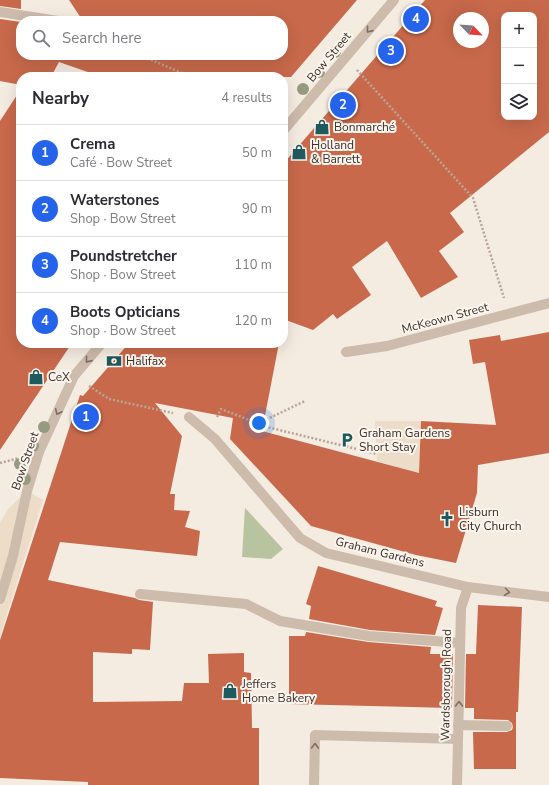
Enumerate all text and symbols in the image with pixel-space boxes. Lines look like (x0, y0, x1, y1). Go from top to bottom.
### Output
pin: 4 (403, 4, 429, 34)
north arrow (453, 12, 489, 48)
map controls (501, 12, 537, 120)
button: + (501, 12, 537, 48)
search box (16, 16, 288, 60)
one-way arrow (367, 26, 374, 33)
icon: search (30, 27, 52, 49)
text: Search here (62, 28, 142, 48)
street label: Bow Street (303, 28, 355, 85)
pin: 3 (378, 36, 404, 66)
button: − (501, 48, 537, 84)
button: layers (501, 84, 537, 120)
text: Nearby (32, 87, 89, 110)
text: 4 results (221, 89, 272, 107)
pin: 2 (330, 90, 356, 120)
shop icon: Bonmarché (313, 118, 331, 136)
place label: Bonmarché (334, 119, 395, 135)
text: Crema (70, 134, 115, 154)
place label: Holland & Barrett (311, 137, 361, 167)
shop icon: Holland & Barrett (290, 143, 308, 161)
text: 1 (41, 144, 49, 162)
text: 50 m (242, 144, 272, 162)
text: Café · Bow Street (70, 154, 172, 172)
text: Waterstones (70, 190, 159, 210)
text: 2 (41, 200, 49, 218)
text: 90 m (242, 200, 272, 218)
text: Shop · Bow Street (70, 210, 176, 228)
text: Poundstretcher (70, 246, 177, 266)
text: 3 (41, 256, 49, 274)
text: 110 m (234, 256, 272, 274)
text: Shop · Bow Street (70, 266, 176, 284)
street label: McKeown Street (400, 299, 491, 337)
text: Boots Opticians (70, 302, 180, 322)
text: 4 (41, 312, 49, 330)
text: 120 m (234, 312, 272, 330)
text: Shop · Bow Street (70, 322, 176, 340)
bank icon: Halifax (105, 352, 123, 370)
place label: Halifax (126, 353, 165, 369)
one-way arrow (86, 355, 93, 362)
shop icon: CeX (27, 368, 45, 386)
place label: CeX (48, 369, 70, 385)
pin: 1 (73, 402, 99, 432)
one-way arrow (55, 407, 63, 415)
your location (249, 413, 269, 433)
place label: Graham Gardens Short Stay (359, 425, 450, 455)
street label: Bow Street (8, 429, 43, 492)
parking icon: Graham Gardens Short Stay (338, 431, 356, 449)
place label: Lisburn City Church (459, 504, 522, 534)
church icon: Lisburn City Church (438, 510, 456, 528)
street label: Graham Gardens (334, 533, 426, 571)
one-way arrow (504, 587, 510, 596)
street label: Wardsborough Road (437, 629, 455, 741)
place label: Jeffers Home Bakery (241, 676, 316, 706)
shop icon: Jeffers Home Bakery (221, 682, 239, 700)
one-way arrow (455, 701, 463, 707)
one-way arrow (311, 743, 319, 749)

